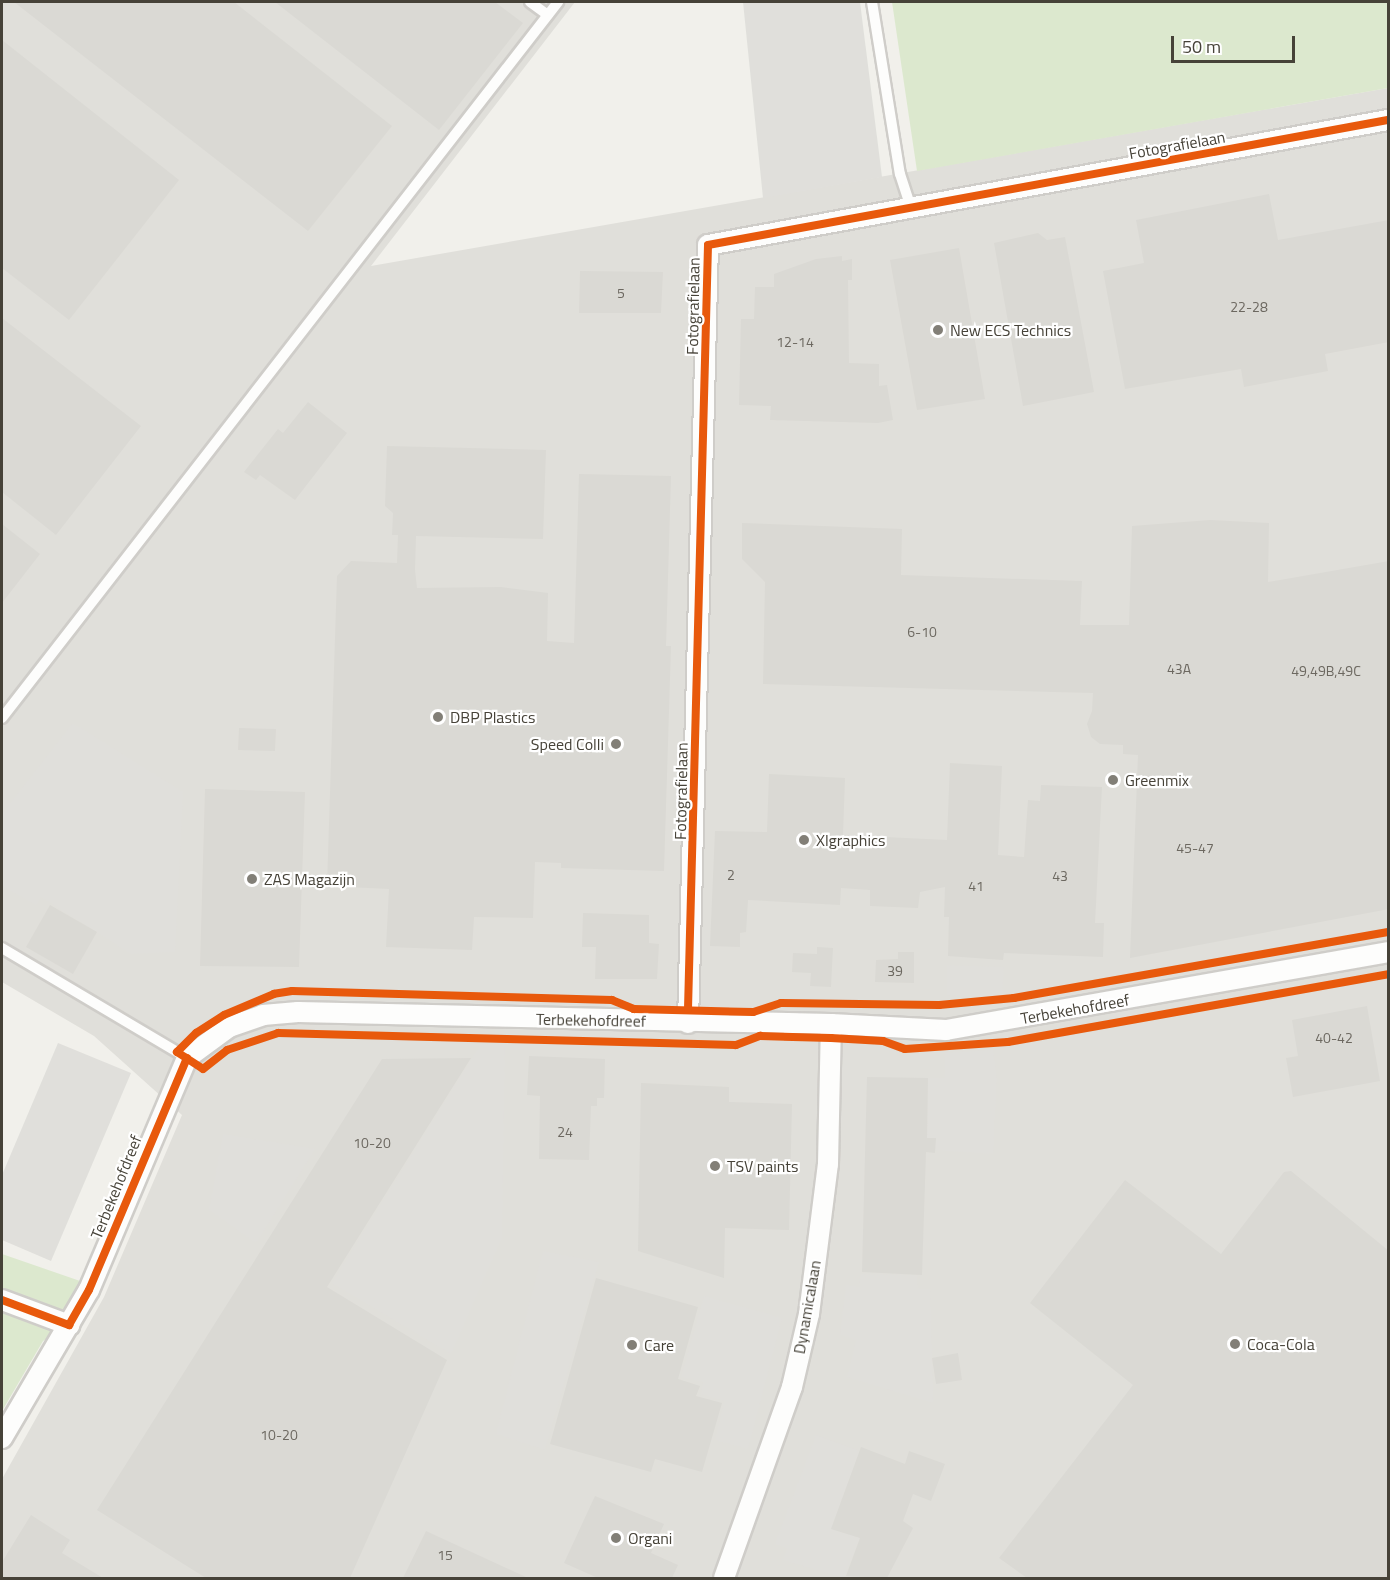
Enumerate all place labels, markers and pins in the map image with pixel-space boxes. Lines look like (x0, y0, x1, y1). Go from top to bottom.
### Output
place label: New ECS Technics (950, 320, 1071, 340)
marker: New ECS Technics (931, 323, 945, 337)
place label: DBP Plastics (450, 707, 535, 727)
marker: DBP Plastics (431, 710, 445, 724)
place label: Speed Colli (531, 734, 604, 754)
marker: Speed Colli (609, 737, 623, 751)
place label: Greenmix (1125, 770, 1189, 790)
marker: Greenmix (1106, 773, 1120, 787)
place label: Xlgraphics (816, 830, 885, 850)
marker: Xlgraphics (797, 833, 811, 847)
place label: ZAS Magazijn (264, 869, 355, 889)
marker: ZAS Magazijn (245, 872, 259, 886)
place label: TSV paints (727, 1156, 798, 1176)
marker: TSV paints (708, 1159, 722, 1173)
place label: Coca-Cola (1247, 1334, 1315, 1354)
place label: Care (644, 1335, 674, 1355)
marker: Coca-Cola (1228, 1337, 1242, 1351)
marker: Care (625, 1338, 639, 1352)
place label: Organi (628, 1528, 672, 1548)
marker: Organi (609, 1531, 623, 1545)

